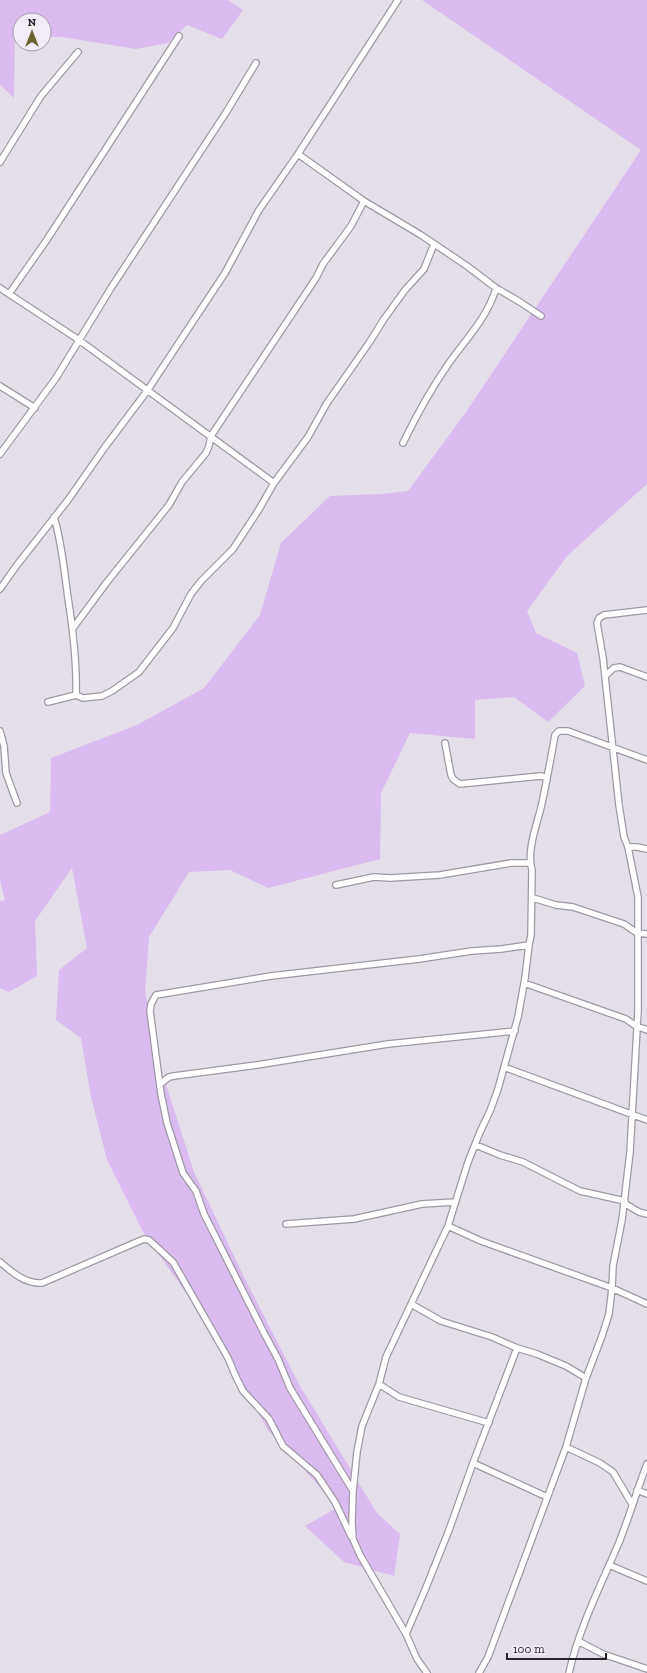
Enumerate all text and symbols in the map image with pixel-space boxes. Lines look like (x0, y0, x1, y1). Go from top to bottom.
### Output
north arrow (12, 12, 52, 52)
text: N (28, 16, 37, 29)
scale bar (507, 1635, 606, 1661)
text: 100 m (513, 1642, 545, 1656)

